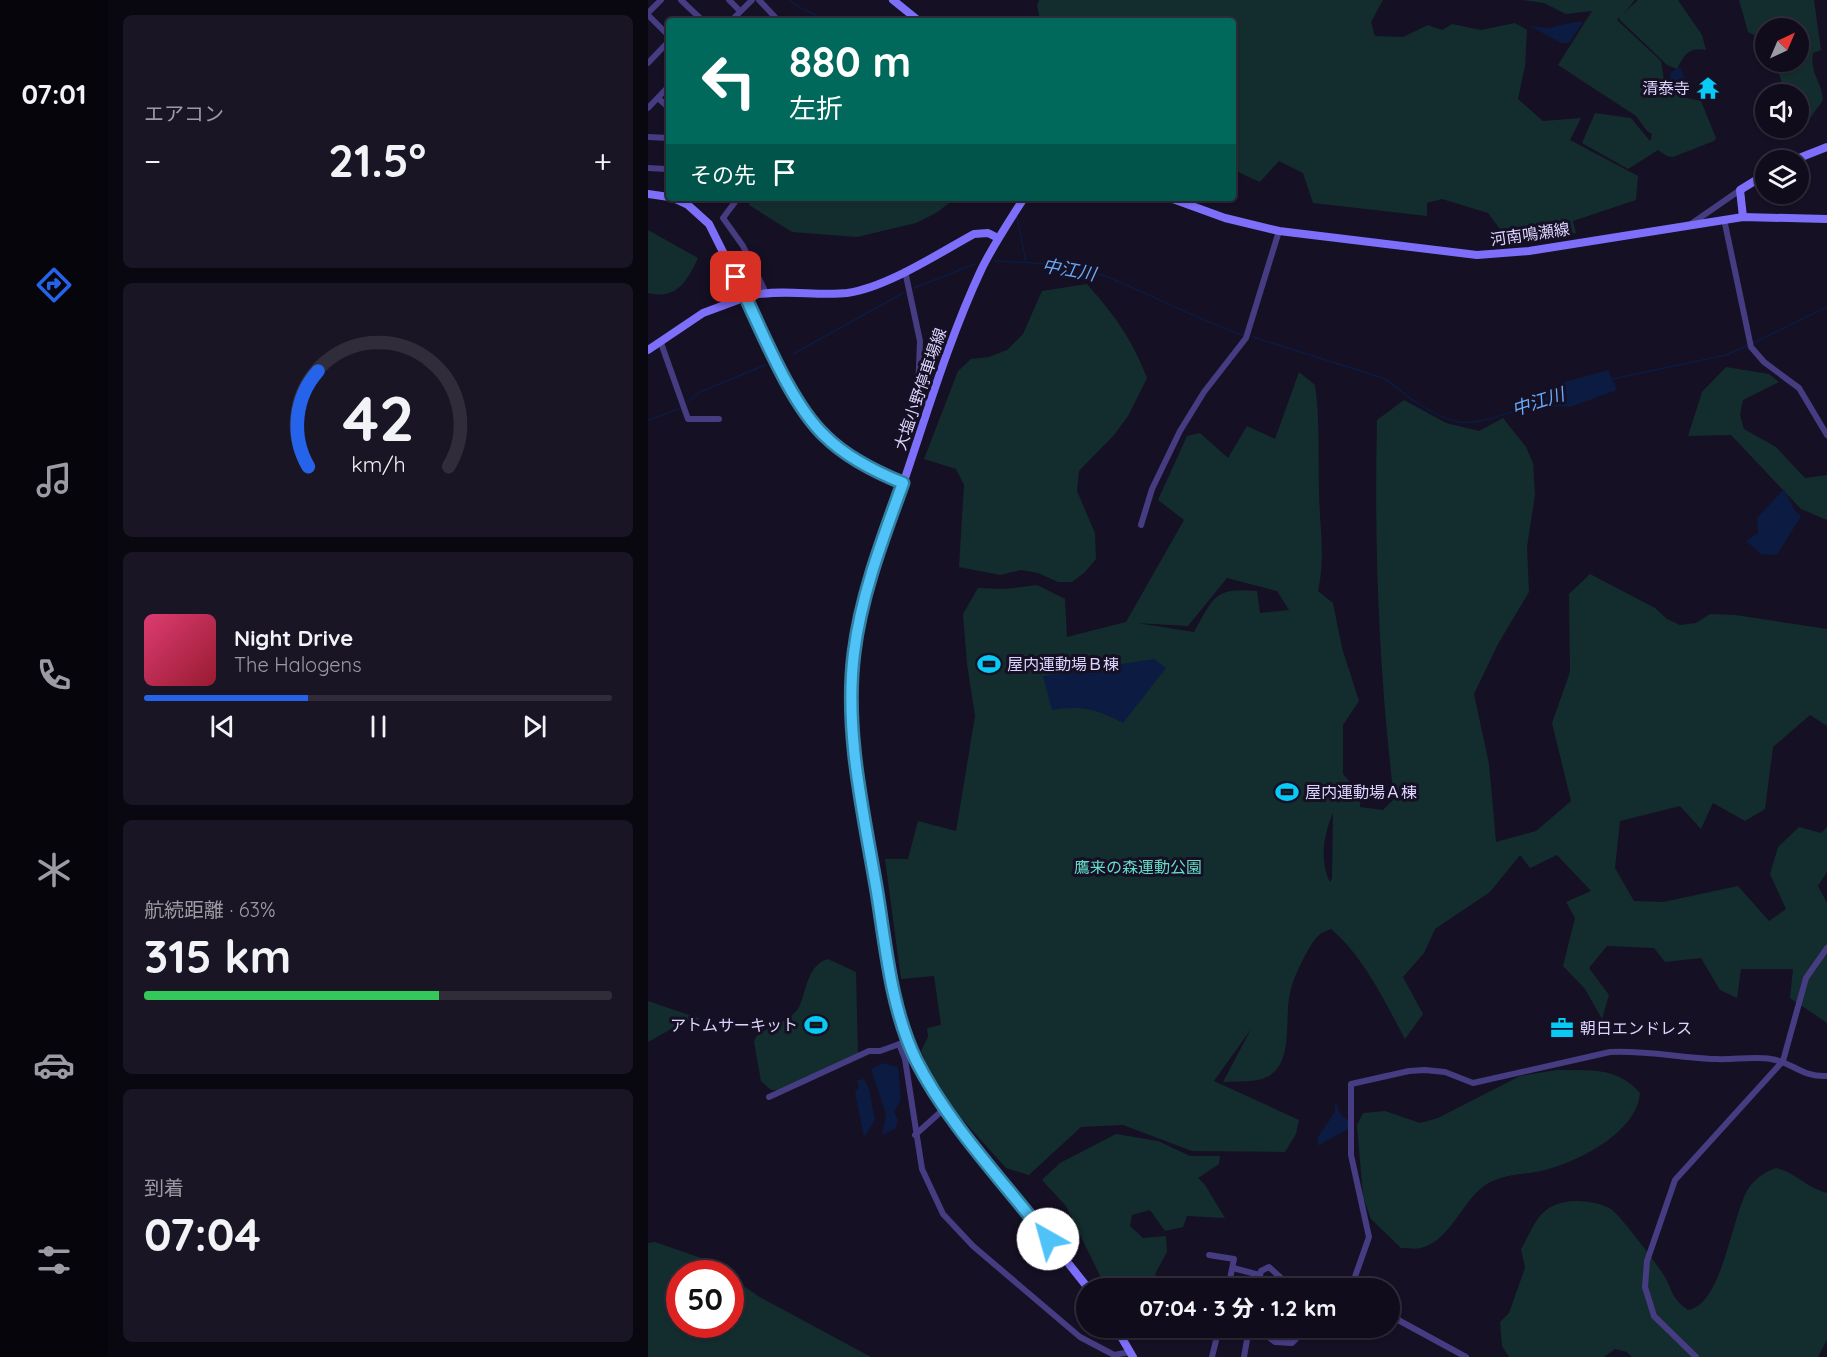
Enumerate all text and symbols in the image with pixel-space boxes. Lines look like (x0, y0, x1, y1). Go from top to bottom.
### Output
north arrow (1755, 18, 1809, 72)
map controls (1755, 18, 1809, 204)
text: 880 m (789, 35, 911, 88)
icon: left (690, 42, 768, 120)
temple icon: 清泰寺 (1695, 75, 1721, 101)
text: 07:01 (22, 77, 86, 111)
place label: 清泰寺 (1642, 78, 1690, 98)
button: sound (1755, 84, 1809, 138)
text: 左折 (789, 91, 843, 125)
text: エアコン (144, 101, 224, 126)
text: 21.5° (328, 132, 426, 188)
text: − (144, 140, 161, 181)
text: + (593, 140, 612, 181)
button: layers (1755, 150, 1809, 204)
icon: arrive (768, 156, 801, 189)
text: その先 (690, 161, 756, 189)
street label: 河南鳴瀬線 (1489, 219, 1571, 249)
pin (710, 251, 761, 302)
water label: 中江川 (1041, 253, 1100, 286)
icon: arrive (719, 260, 752, 293)
icon: directions (33, 264, 75, 306)
street label: 大塩小野停車場線 (890, 325, 950, 453)
text: 42 (342, 379, 414, 457)
water label: 中江川 (1509, 382, 1569, 421)
text: km/h (351, 452, 405, 478)
icon: music (33, 459, 75, 501)
text: Night Drive (234, 624, 353, 652)
sports icon: 屋内運動場Ｂ棟 (976, 651, 1002, 677)
text: The Halogens (234, 652, 362, 677)
icon: phone (33, 654, 75, 696)
place label: 屋内運動場Ｂ棟 (1007, 654, 1119, 674)
icon: previous (206, 710, 239, 743)
icon: pause (362, 710, 395, 743)
icon: next (518, 710, 551, 743)
sports icon: 屋内運動場Ａ棟 (1274, 779, 1300, 805)
place label: 屋内運動場Ａ棟 (1305, 782, 1417, 802)
icon: climate (33, 849, 75, 891)
park label: 鷹来の森運動公園 (1074, 857, 1202, 877)
text: 航続距離 · 63% (144, 897, 276, 922)
text: 315 km (144, 928, 291, 984)
sports icon: アトムサーキット (803, 1012, 829, 1038)
place label: アトムサーキット (670, 1015, 798, 1035)
office icon: 朝日エンドレス (1549, 1015, 1575, 1041)
place label: 朝日エンドレス (1580, 1018, 1692, 1038)
icon: car (33, 1044, 75, 1086)
text: 到着 (144, 1175, 184, 1200)
text: 07:04 (144, 1206, 261, 1262)
position arrow (1016, 1207, 1080, 1271)
icon: filters (33, 1239, 75, 1281)
speed limit sign: 50 (666, 1260, 744, 1338)
text: 07:04 · 3 分 · 1.2 km (1139, 1294, 1337, 1322)

